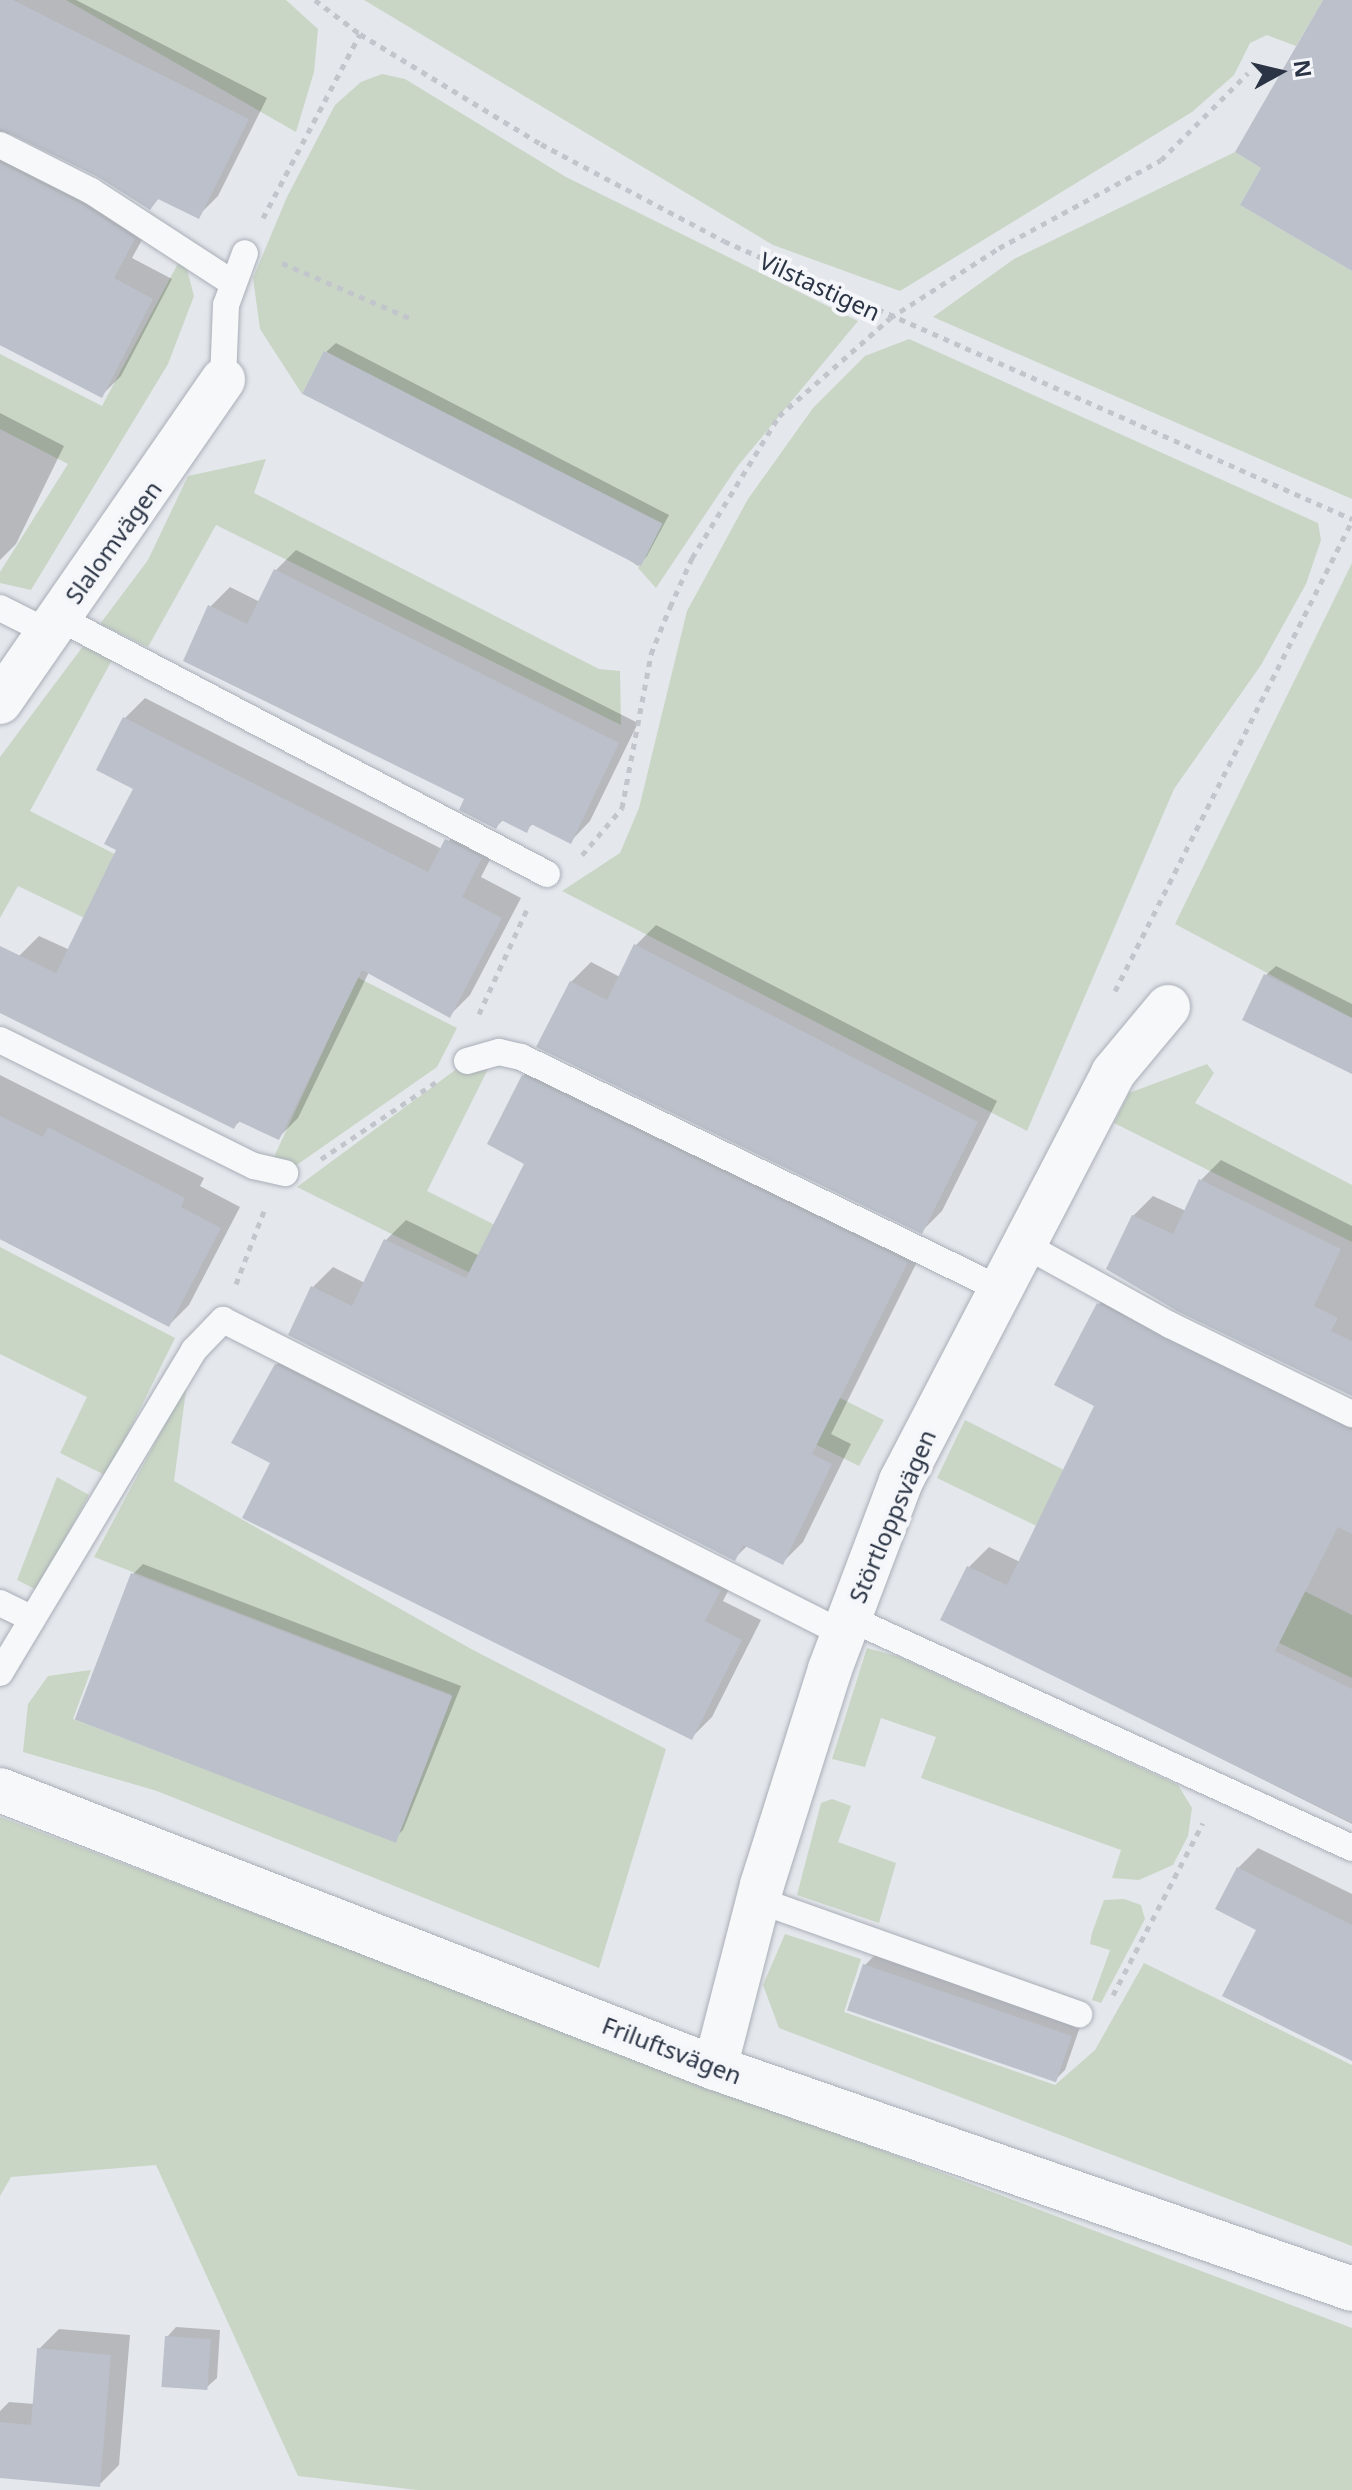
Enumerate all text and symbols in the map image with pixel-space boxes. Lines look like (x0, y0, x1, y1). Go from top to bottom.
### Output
north arrow (1240, 32, 1320, 112)
text: N (1288, 58, 1320, 80)
street label: Vilstastigen (755, 246, 885, 326)
street label: Slalomvägen (59, 475, 167, 609)
street label: Störtloppsvägen (843, 1425, 941, 1607)
street label: Friluftsvägen (598, 2010, 746, 2090)

